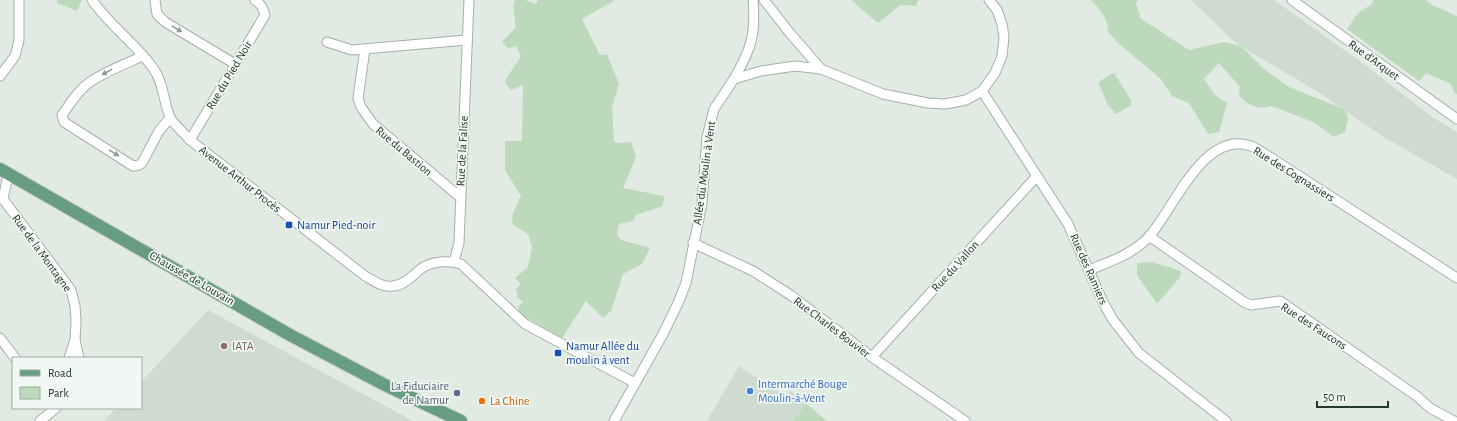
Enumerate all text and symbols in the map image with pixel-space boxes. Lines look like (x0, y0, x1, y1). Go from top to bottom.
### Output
one-way arrow (172, 25, 182, 33)
street label: Rue du Pied Noir (204, 38, 254, 111)
street label: Rue d'Arquet (1346, 38, 1402, 83)
one-way arrow (101, 69, 113, 76)
street label: Rue de la Falise (454, 115, 470, 187)
street label: Allée du Moulin à Vent (691, 120, 717, 226)
street label: Rue du Bastion (374, 124, 434, 178)
street label: Avenue Arthur Procès (197, 143, 283, 215)
street label: Rue des Cognassiers (1251, 144, 1337, 204)
one-way arrow (108, 150, 120, 157)
street label: Rue de la Montagne (10, 212, 74, 294)
place label: Namur Pied-noir (297, 219, 375, 231)
marker: Namur Pied-noir (284, 220, 294, 230)
street label: Rue des Ramiers (1068, 232, 1110, 306)
street label: Rue du Vallon (929, 238, 981, 294)
street label: Chaussée de Louvain (147, 249, 237, 307)
street label: Rue Charles Bouvier (792, 294, 873, 360)
street label: Rue des Faucons (1279, 300, 1349, 352)
place label: IATA (232, 340, 254, 352)
place label: Namur Allée du moulin à vent (566, 340, 639, 366)
marker: IATA (219, 341, 229, 351)
marker: Namur Allée du moulin à vent (553, 348, 563, 358)
legend (12, 357, 142, 409)
text: Road (48, 367, 72, 379)
place label: Intermarché Bouge Moulin-à-Vent (758, 378, 847, 404)
place label: La Fiduciaire de Namur (391, 380, 449, 406)
scale bar (1317, 383, 1388, 409)
marker: Intermarché Bouge Moulin-à-Vent (745, 386, 755, 396)
text: Park (48, 387, 69, 399)
marker: La Fiduciaire de Namur (452, 388, 462, 398)
text: 50 m (1323, 391, 1346, 403)
place label: La Chine (490, 395, 530, 407)
marker: La Chine (477, 396, 487, 406)

